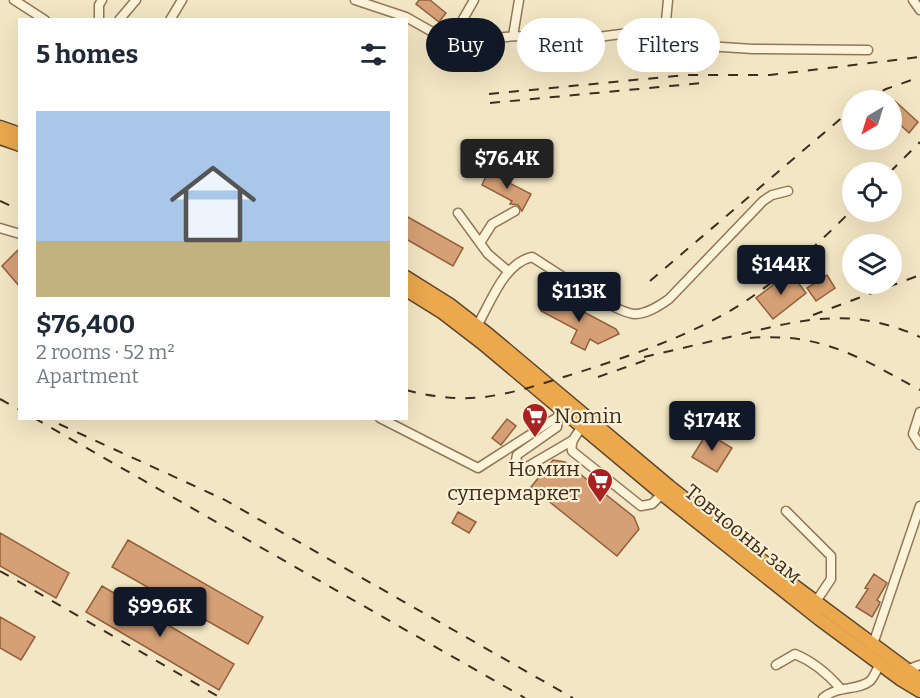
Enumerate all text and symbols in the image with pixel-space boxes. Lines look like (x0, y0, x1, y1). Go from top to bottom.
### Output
chip: Buy (426, 18, 505, 72)
chip: Rent (517, 18, 605, 72)
chip: Filters (617, 18, 720, 72)
icon: filters (357, 38, 390, 71)
text: 5 homes (36, 39, 138, 70)
north arrow (842, 90, 902, 150)
map controls (842, 90, 902, 294)
pin: $76.4K (458, 139, 556, 190)
text: $76.4K (474, 146, 540, 170)
icon: home (159, 150, 267, 258)
button: locate (842, 162, 902, 222)
button: layers (842, 234, 902, 294)
pin: $144K (739, 245, 823, 296)
text: $144K (751, 252, 811, 276)
pin: $113K (537, 272, 621, 323)
text: $113K (552, 279, 606, 303)
text: $76,400 (36, 309, 135, 340)
text: 2 rooms · 52 m² (36, 340, 175, 364)
text: Apartment (36, 364, 139, 388)
supermarket icon: Nomin (520, 401, 550, 439)
pin: $174K (670, 401, 754, 452)
place label: Nomin (554, 403, 622, 429)
text: $174K (683, 408, 741, 432)
place label: Номин супермаркет (447, 456, 580, 506)
supermarket icon: Номин супермаркет (585, 466, 615, 504)
street label: Товчооны зам (679, 479, 807, 589)
pin: $99.6K (111, 587, 209, 638)
text: $99.6K (127, 594, 193, 618)

